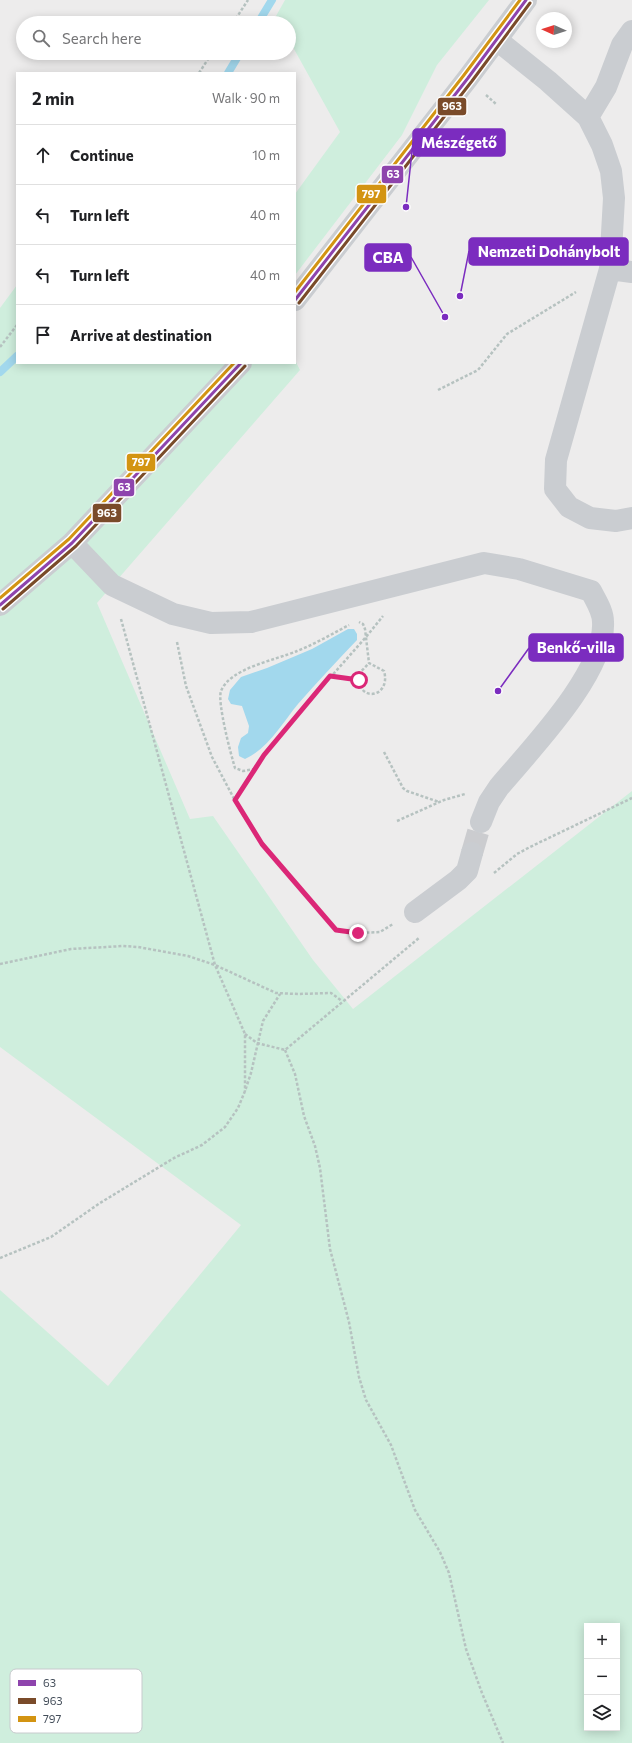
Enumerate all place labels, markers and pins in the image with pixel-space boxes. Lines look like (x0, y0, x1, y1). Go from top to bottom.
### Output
callout: Mészégető (413, 129, 505, 156)
callout: Nemzeti Dohánybolt (469, 238, 628, 265)
callout: CBA (365, 244, 411, 271)
callout: Benkő-villa (529, 634, 623, 661)

